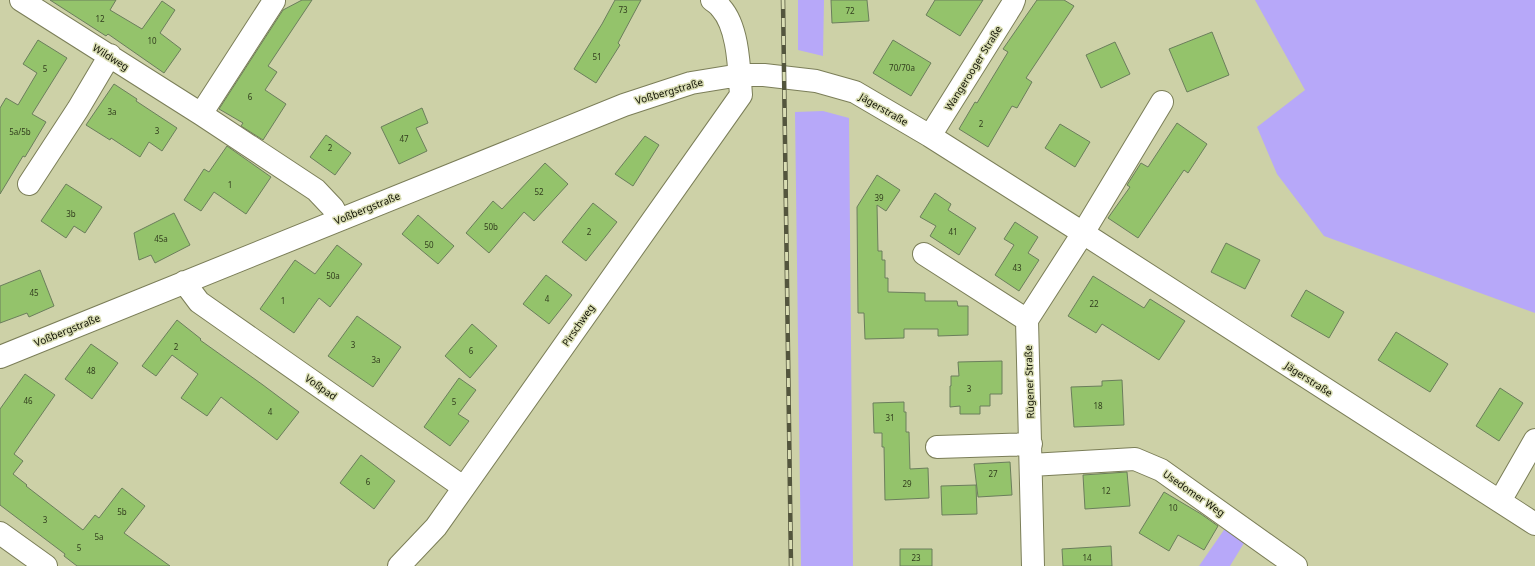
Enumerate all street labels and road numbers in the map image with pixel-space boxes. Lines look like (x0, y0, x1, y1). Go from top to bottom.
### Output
street label: Wangerooger Straße (941, 23, 1005, 113)
street label: Wildweg (90, 40, 132, 74)
street label: Voßbergstraße (633, 75, 705, 107)
street label: Jägerstraße (856, 89, 911, 129)
street label: Voßbergstraße (332, 188, 402, 228)
street label: Pirschweg (558, 301, 598, 349)
street label: Voßbergstraße (32, 310, 102, 350)
street label: Rügener Straße (1021, 345, 1037, 419)
street label: Jägerstraße (1282, 358, 1336, 400)
street label: Voßpad (302, 371, 340, 403)
street label: Usedomer Weg (1160, 466, 1228, 520)

